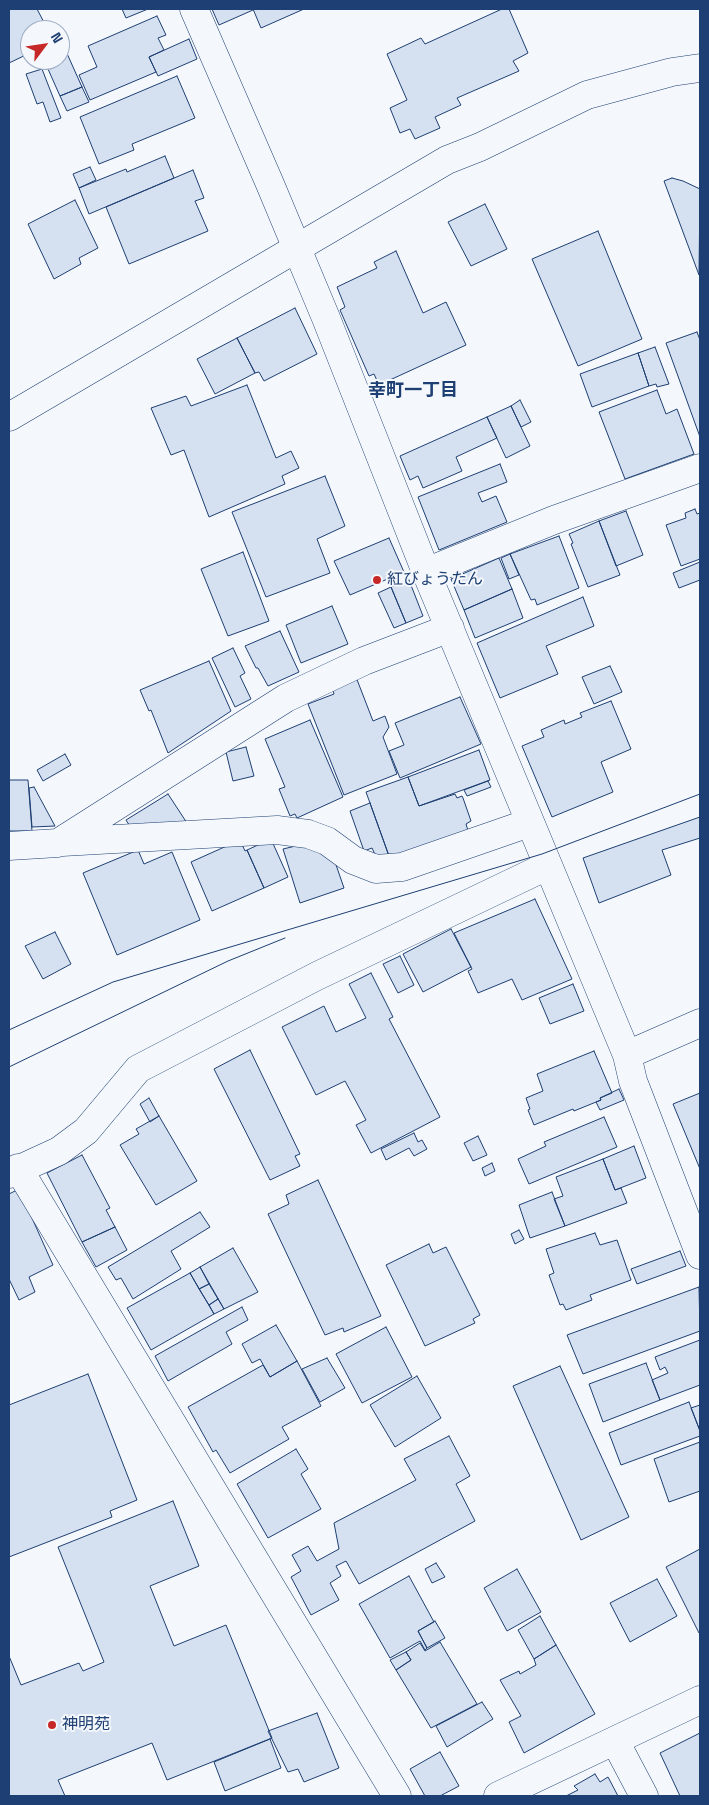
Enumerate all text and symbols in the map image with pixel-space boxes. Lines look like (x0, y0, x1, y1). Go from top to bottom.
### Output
north arrow (20, 20, 70, 70)
text: N (47, 29, 67, 46)
district label: 幸町一丁目 (368, 380, 458, 402)
place label: 紅びょうたん (387, 570, 483, 590)
marker: 紅びょうたん (371, 574, 383, 586)
place label: 神明苑 (62, 1715, 110, 1735)
marker: 神明苑 (46, 1719, 58, 1731)

